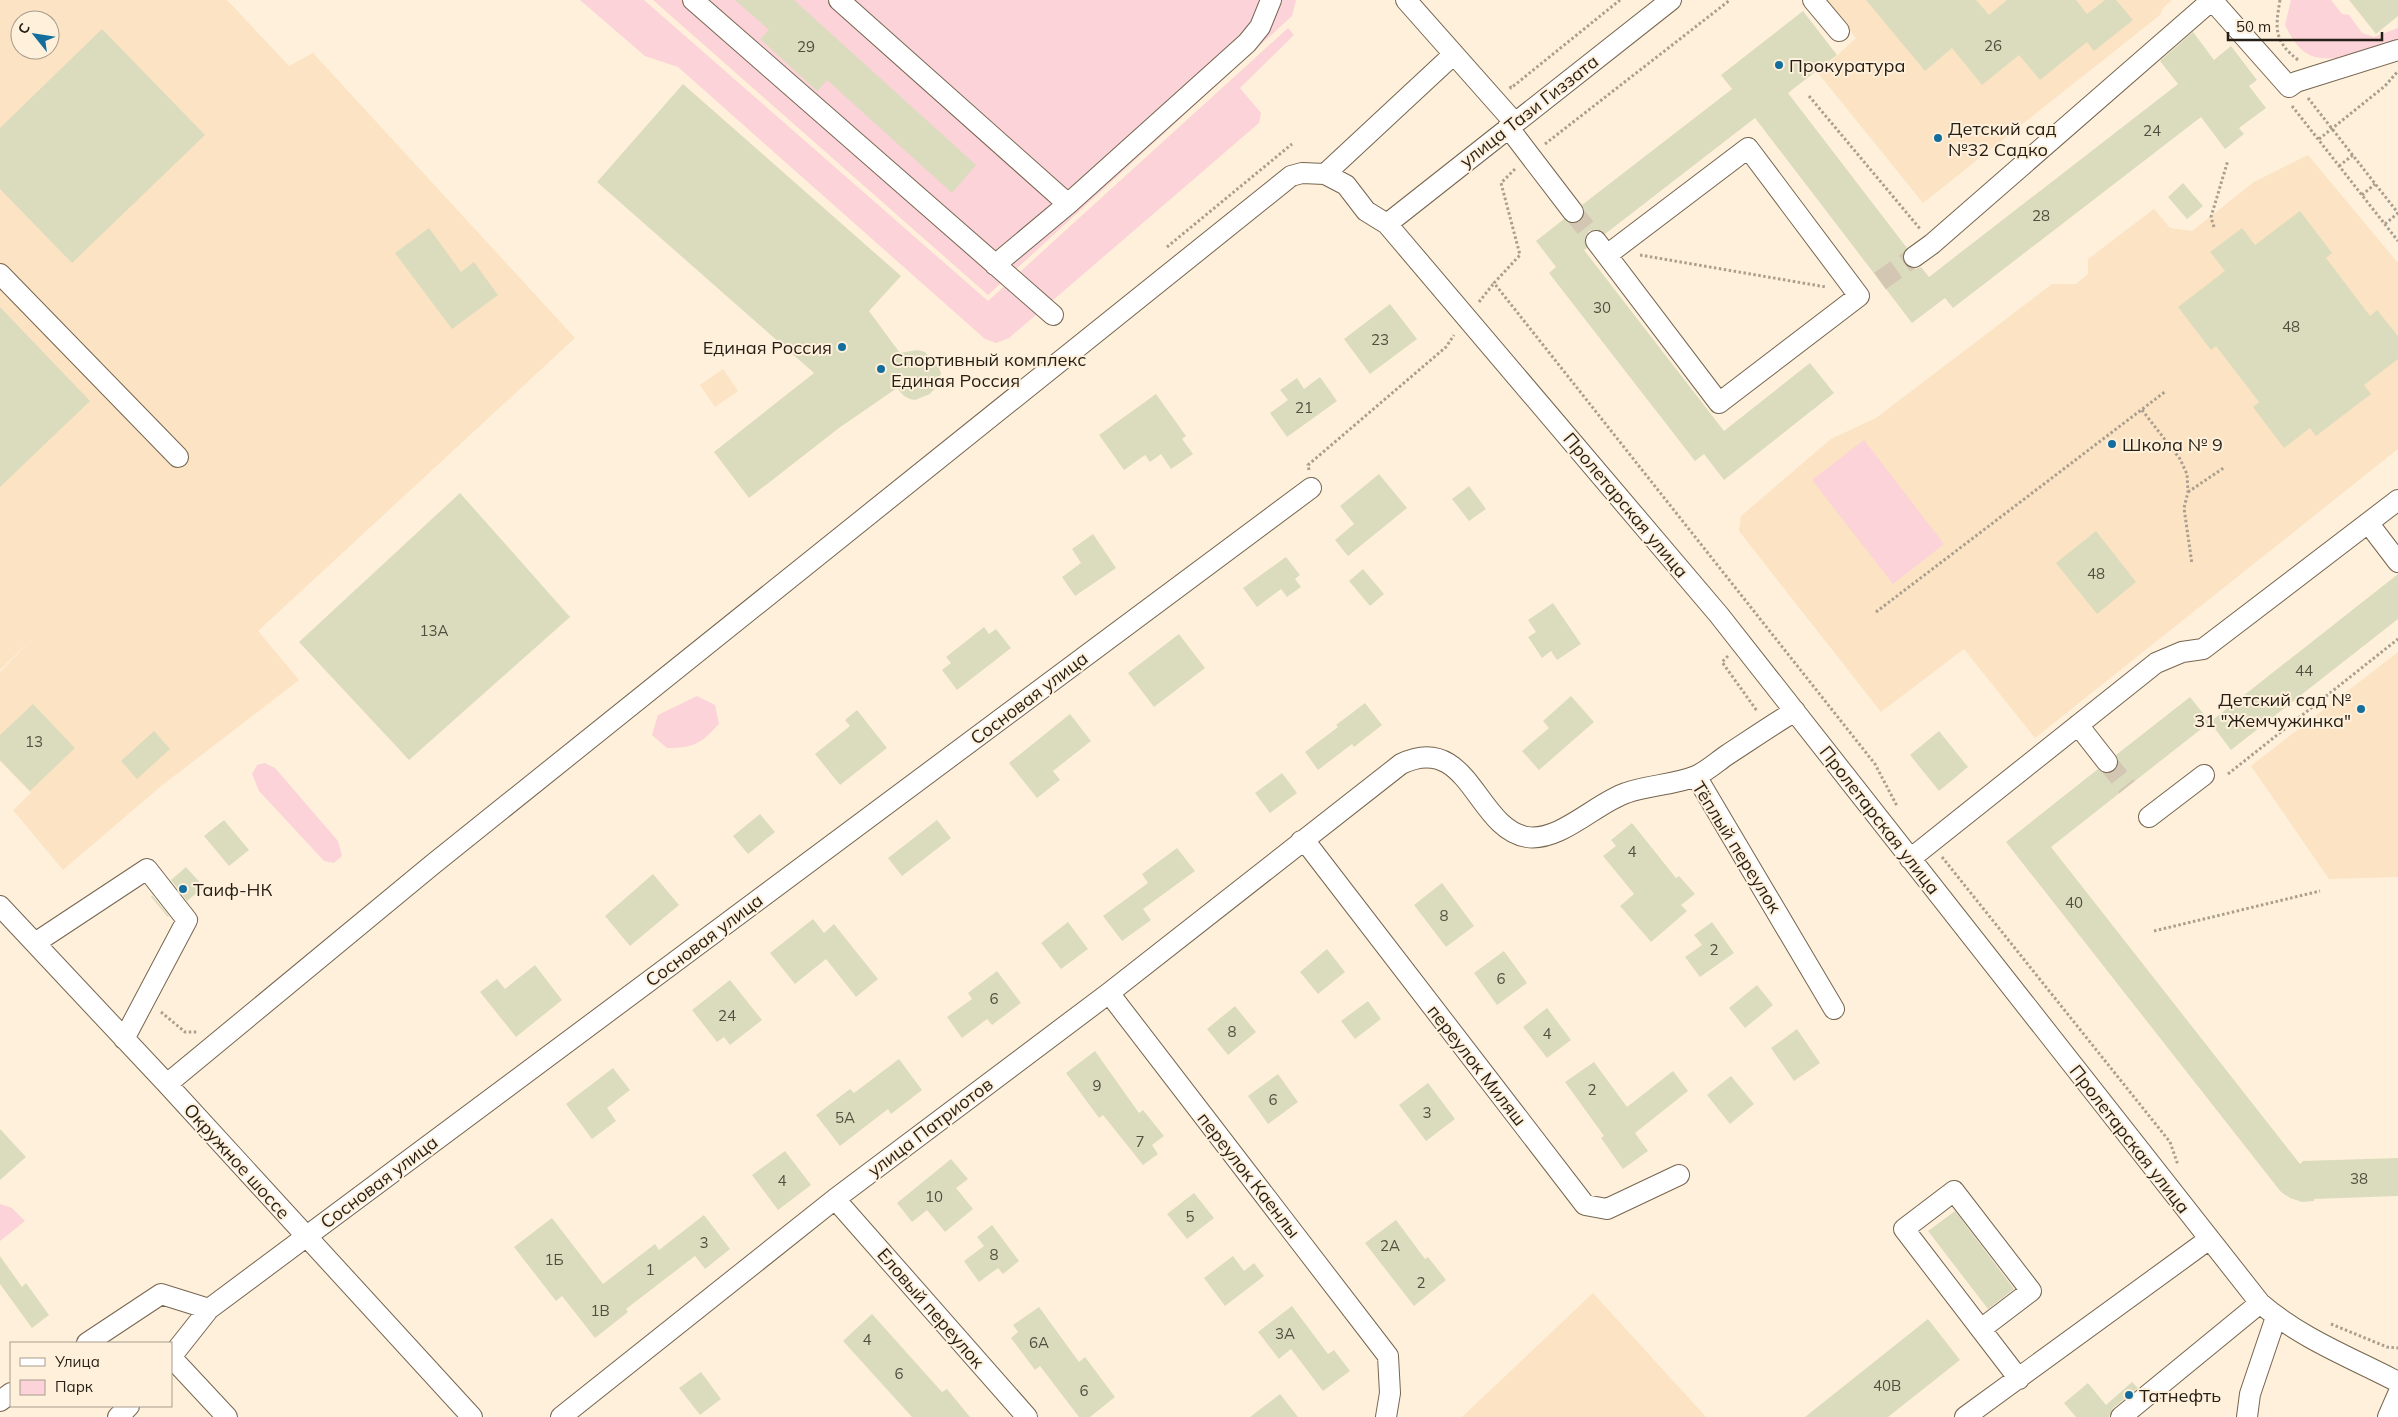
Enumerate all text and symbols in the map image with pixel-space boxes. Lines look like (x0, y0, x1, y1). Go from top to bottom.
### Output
north arrow (10, 10, 60, 60)
scale bar (2228, 10, 2382, 42)
text: 50 m (2236, 17, 2271, 36)
text: С (14, 20, 34, 37)
house number: 26 (1984, 36, 2002, 55)
house number: 29 (797, 37, 815, 56)
street label: улица Тази Гиззата (1455, 50, 1603, 172)
place label: Прокуратура (1789, 54, 1906, 77)
marker: Прокуратура (1773, 59, 1785, 71)
place label: Детский сад №32 Садко (1948, 117, 2057, 161)
house number: 24 (2143, 121, 2161, 140)
marker: Детский сад №32 Садко (1932, 132, 1944, 144)
house number: 28 (2032, 206, 2050, 225)
house number: 30 (1593, 298, 1611, 317)
house number: 48 (2282, 317, 2300, 336)
house number: 23 (1371, 330, 1389, 349)
place label: Единая Россия (703, 336, 832, 359)
marker: Единая Россия (836, 341, 848, 353)
place label: Спортивный комплекс Единая Россия (891, 348, 1086, 392)
marker: Спортивный комплекс Единая Россия (875, 363, 887, 375)
house number: 21 (1295, 398, 1313, 417)
street label: Пролетарская улица (1559, 428, 1693, 582)
place label: Школа № 9 (2122, 433, 2223, 456)
marker: Школа № 9 (2106, 438, 2118, 450)
house number: 48 (2087, 564, 2105, 583)
house number: 13А (419, 621, 449, 640)
street label: Сосновая улица (966, 646, 1092, 750)
house number: 44 (2295, 661, 2313, 680)
place label: Детский сад № 31 "Жемчужинка" (2194, 688, 2351, 732)
marker: Детский сад № 31 "Жемчужинка" (2355, 703, 2367, 715)
house number: 13 (25, 732, 43, 751)
street label: Пролетарская улица (1815, 741, 1945, 899)
street label: Тёплый переулок (1687, 777, 1787, 917)
house number: 4 (1627, 842, 1637, 861)
place label: Таиф-НК (193, 878, 272, 901)
marker: Таиф-НК (177, 883, 189, 895)
street label: Сосновая улица (641, 888, 767, 992)
house number: 40 (2065, 893, 2083, 912)
house number: 8 (1439, 906, 1449, 925)
house number: 2 (1709, 940, 1719, 959)
house number: 6 (1496, 969, 1506, 988)
house number: 6 (989, 989, 999, 1008)
street label: переулок Миляш (1423, 1000, 1531, 1130)
house number: 24 (718, 1006, 736, 1025)
house number: 8 (1227, 1022, 1237, 1041)
house number: 4 (1542, 1024, 1552, 1043)
street label: Пролетарская улица (2065, 1060, 2195, 1218)
street label: улица Патриотов (863, 1072, 997, 1182)
house number: 9 (1092, 1076, 1102, 1095)
house number: 2 (1587, 1080, 1597, 1099)
house number: 6 (1268, 1090, 1278, 1109)
street label: Окружное шоссе (179, 1098, 295, 1224)
house number: 3 (1422, 1103, 1432, 1122)
street label: переулок Каенлы (1193, 1107, 1305, 1243)
house number: 5А (835, 1108, 855, 1127)
street label: Сосновая улица (316, 1130, 442, 1234)
house number: 7 (1135, 1132, 1145, 1151)
house number: 38 (2350, 1169, 2368, 1188)
house number: 4 (777, 1171, 787, 1190)
house number: 10 (925, 1187, 943, 1206)
house number: 5 (1185, 1207, 1195, 1226)
house number: 3 (699, 1233, 709, 1252)
house number: 2А (1380, 1236, 1400, 1255)
street label: Еловый переулок (872, 1243, 990, 1373)
house number: 8 (989, 1245, 999, 1264)
house number: 1Б (544, 1250, 564, 1269)
house number: 1 (645, 1260, 655, 1279)
house number: 2 (1416, 1273, 1426, 1292)
house number: 1В (590, 1301, 610, 1320)
house number: 3А (1275, 1324, 1295, 1343)
house number: 4 (862, 1330, 872, 1349)
house number: 6А (1029, 1333, 1049, 1352)
legend (10, 1342, 172, 1407)
text: Улица (54, 1352, 100, 1371)
house number: 6 (894, 1364, 904, 1383)
house number: 40В (1873, 1376, 1901, 1395)
text: Парк (55, 1377, 94, 1396)
house number: 6 (1079, 1381, 1089, 1400)
place label: Татнефть (2139, 1384, 2221, 1407)
marker: Татнефть (2123, 1389, 2135, 1401)

